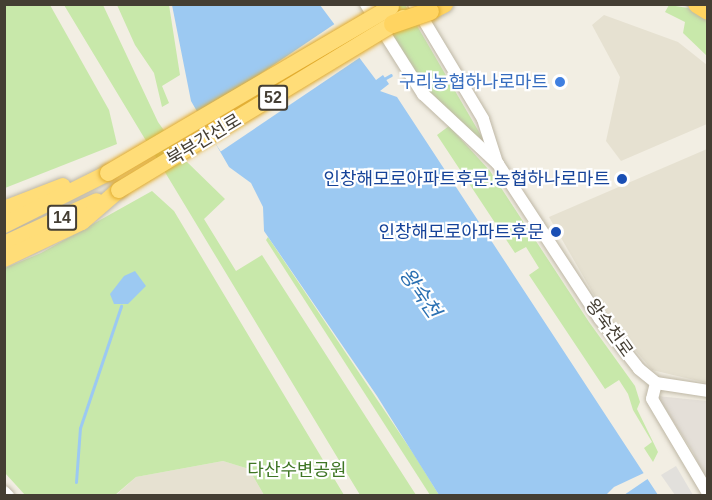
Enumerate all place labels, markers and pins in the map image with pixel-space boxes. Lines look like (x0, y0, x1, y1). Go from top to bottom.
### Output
place label: 구리농협하나로마트 (399, 71, 548, 93)
marker: 구리농협하나로마트 (553, 75, 567, 89)
place label: 인창해모로아파트후문.농협하나로마트 (323, 168, 610, 190)
marker: 인창해모로아파트후문.농협하나로마트 (615, 172, 629, 186)
place label: 인창해모로아파트후문 (378, 221, 544, 243)
marker: 인창해모로아파트후문 (549, 225, 563, 239)

